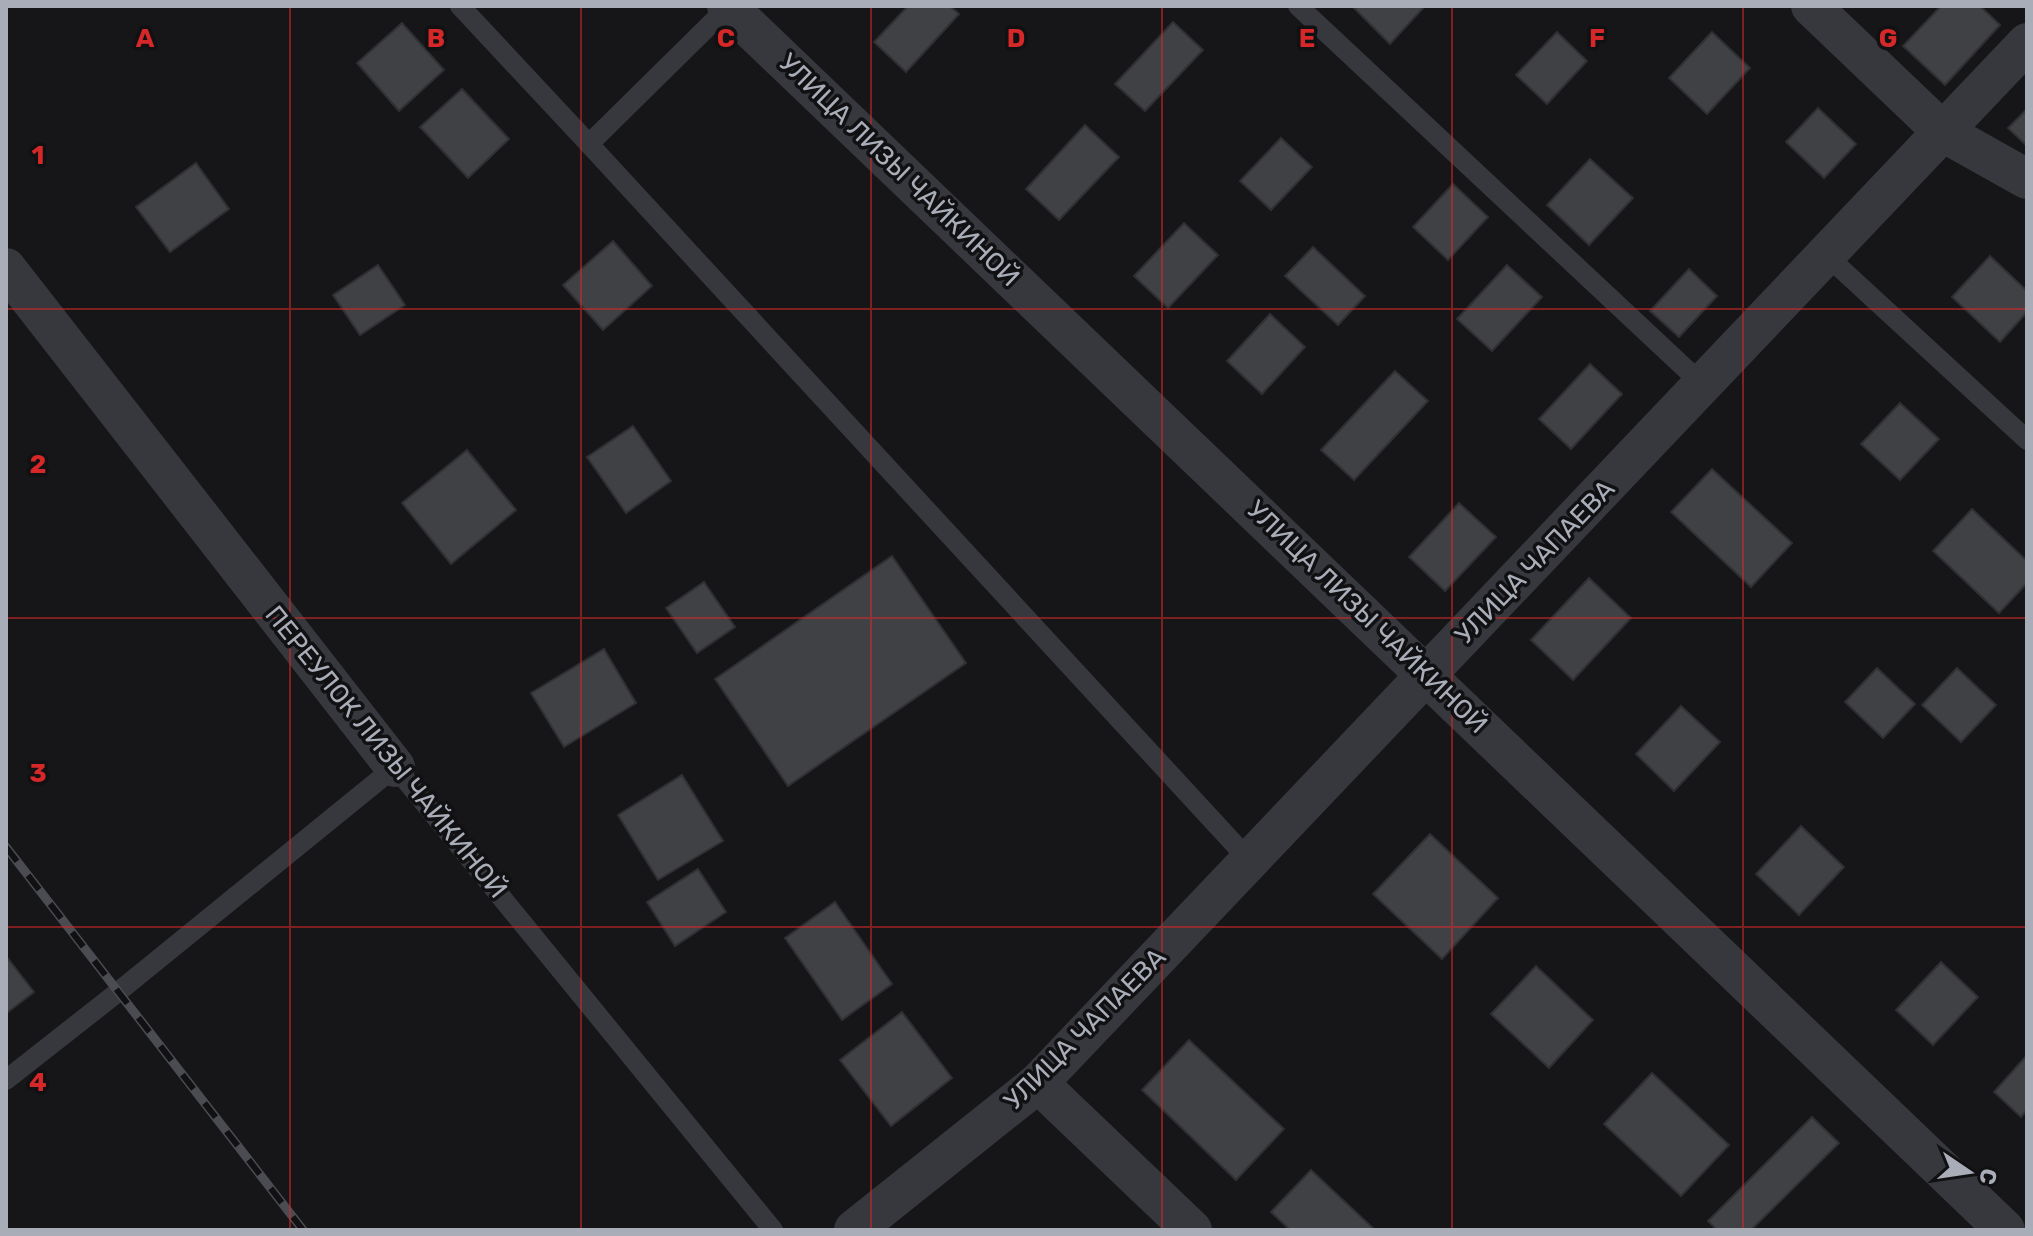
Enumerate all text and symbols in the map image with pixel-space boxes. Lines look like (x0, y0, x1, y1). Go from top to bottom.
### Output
text: A (136, 23, 155, 54)
text: B (427, 23, 445, 54)
text: C (717, 23, 735, 54)
text: D (1007, 23, 1025, 54)
text: E (1299, 23, 1315, 54)
text: F (1589, 23, 1605, 54)
text: G (1879, 23, 1897, 54)
street label: УЛИЦА ЛИЗЫ ЧАЙКИНОЙ (773, 47, 1025, 293)
text: 1 (32, 140, 44, 171)
text: 2 (30, 449, 46, 480)
street label: УЛИЦА ЧАПАЕВА (1449, 474, 1621, 650)
street label: УЛИЦА ЛИЗЫ ЧАЙКИНОЙ (1241, 494, 1493, 740)
street label: ПЕРЕУЛОК ЛИЗЫ ЧАЙКИНОЙ (259, 600, 513, 904)
text: 3 (29, 758, 47, 789)
street label: УЛИЦА ЧАПАЕВА (998, 942, 1172, 1116)
text: 4 (29, 1067, 47, 1098)
north arrow (1929, 1132, 2009, 1212)
text: С (1973, 1166, 2003, 1187)

